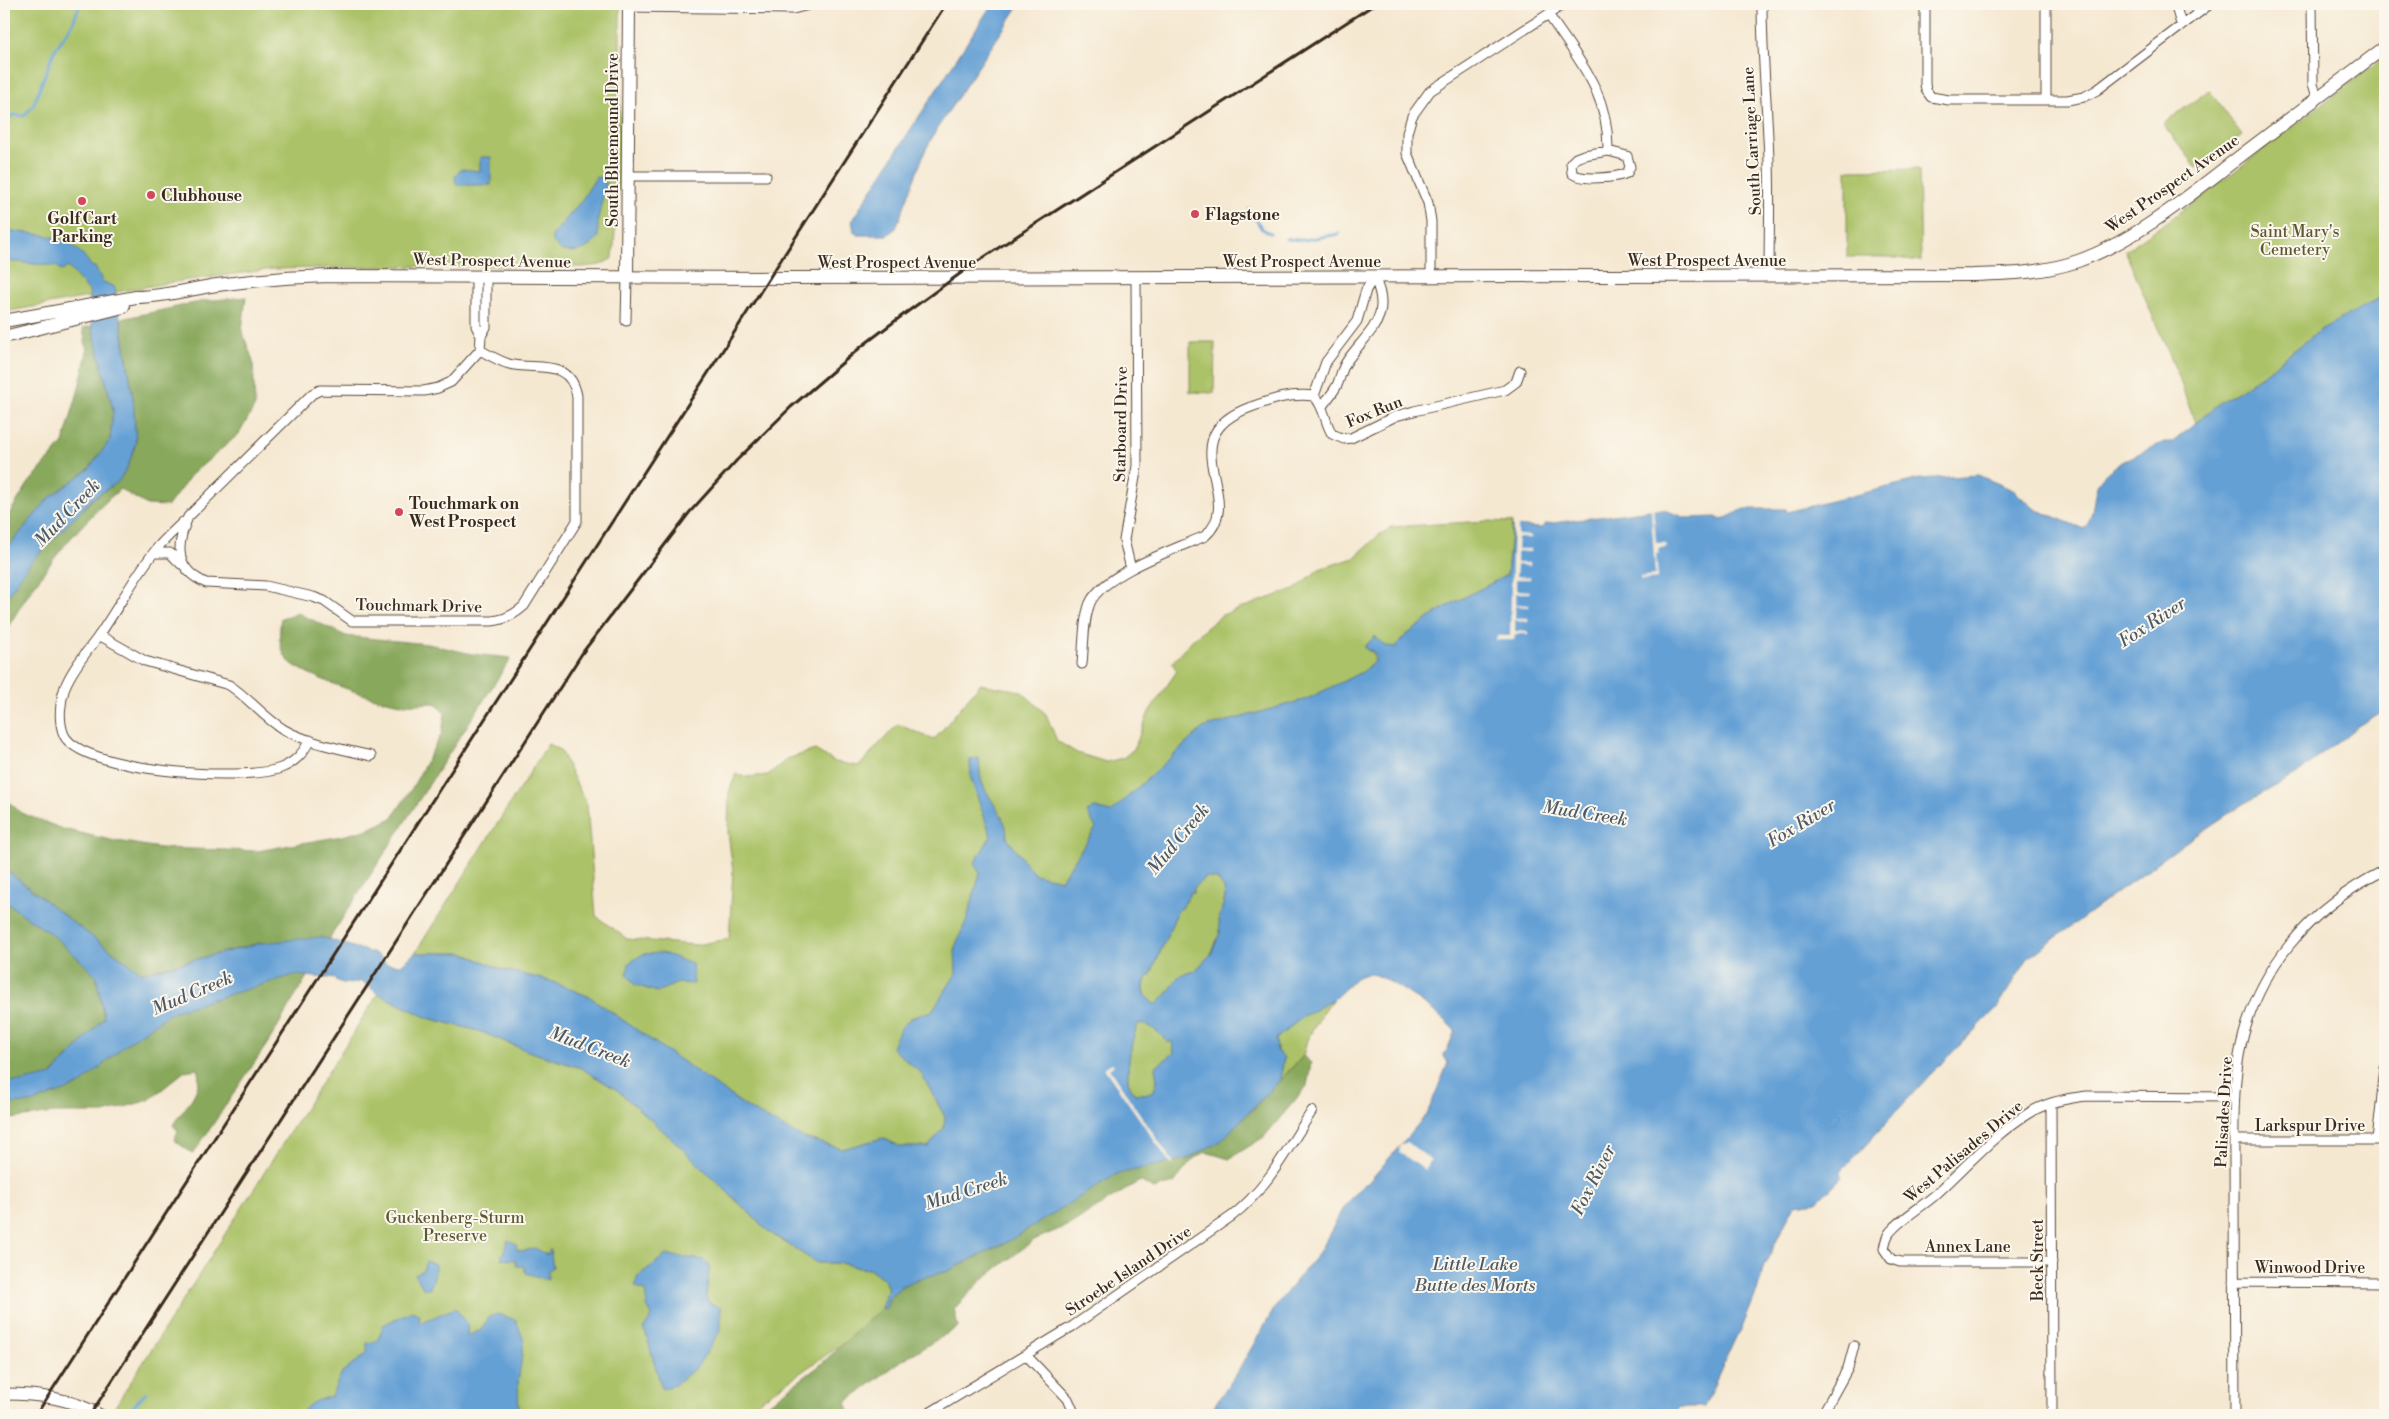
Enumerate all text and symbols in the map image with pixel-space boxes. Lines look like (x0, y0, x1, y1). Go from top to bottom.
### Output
street label: South Bluemound Drive (603, 53, 623, 227)
street label: South Carriage Lane (1738, 66, 1766, 216)
street label: West Prospect Avenue (2101, 130, 2243, 238)
place label: Clubhouse (161, 186, 243, 206)
marker: Clubhouse (145, 189, 157, 201)
marker: Golf Cart Parking (76, 195, 88, 207)
place label: Flagstone (1205, 205, 1280, 225)
marker: Flagstone (1189, 208, 1201, 220)
place label: Golf Cart Parking (47, 209, 117, 247)
park label: Saint Mary's Cemetery (2250, 222, 2340, 260)
street label: West Prospect Avenue (412, 250, 571, 272)
street label: West Prospect Avenue (1627, 251, 1786, 271)
street label: West Prospect Avenue (1222, 252, 1381, 272)
street label: West Prospect Avenue (817, 253, 976, 273)
street label: Starboard Drive (1110, 366, 1132, 482)
street label: Fox Run (1343, 391, 1406, 432)
water label: Mud Creek (29, 475, 105, 552)
place label: Touchmark on West Prospect (408, 494, 519, 532)
marker: Touchmark on West Prospect (393, 506, 405, 518)
water label: Fox River (2114, 592, 2191, 653)
street label: Touchmark Drive (356, 595, 482, 617)
water label: Fox River (1763, 794, 1840, 853)
water label: Mud Creek (1541, 795, 1629, 832)
water label: Mud Creek (1142, 799, 1215, 880)
water label: Mud Creek (148, 966, 236, 1021)
water label: Mud Creek (546, 1021, 634, 1074)
street label: Palisades Drive (2211, 1056, 2237, 1168)
street label: West Palisades Drive (1899, 1096, 2027, 1208)
street label: Larkspur Drive (2255, 1116, 2365, 1136)
water label: Fox River (1566, 1141, 1621, 1219)
water label: Mud Creek (922, 1167, 1010, 1216)
park label: Guckenberg-Sturm Preserve (385, 1208, 525, 1246)
street label: Beck Street (2028, 1218, 2048, 1302)
street label: Stroebe Island Drive (1062, 1221, 1195, 1320)
street label: Annex Lane (1924, 1237, 2011, 1257)
water label: Little Lake Butte des Morts (1414, 1253, 1536, 1297)
street label: Winwood Drive (2254, 1258, 2365, 1278)

